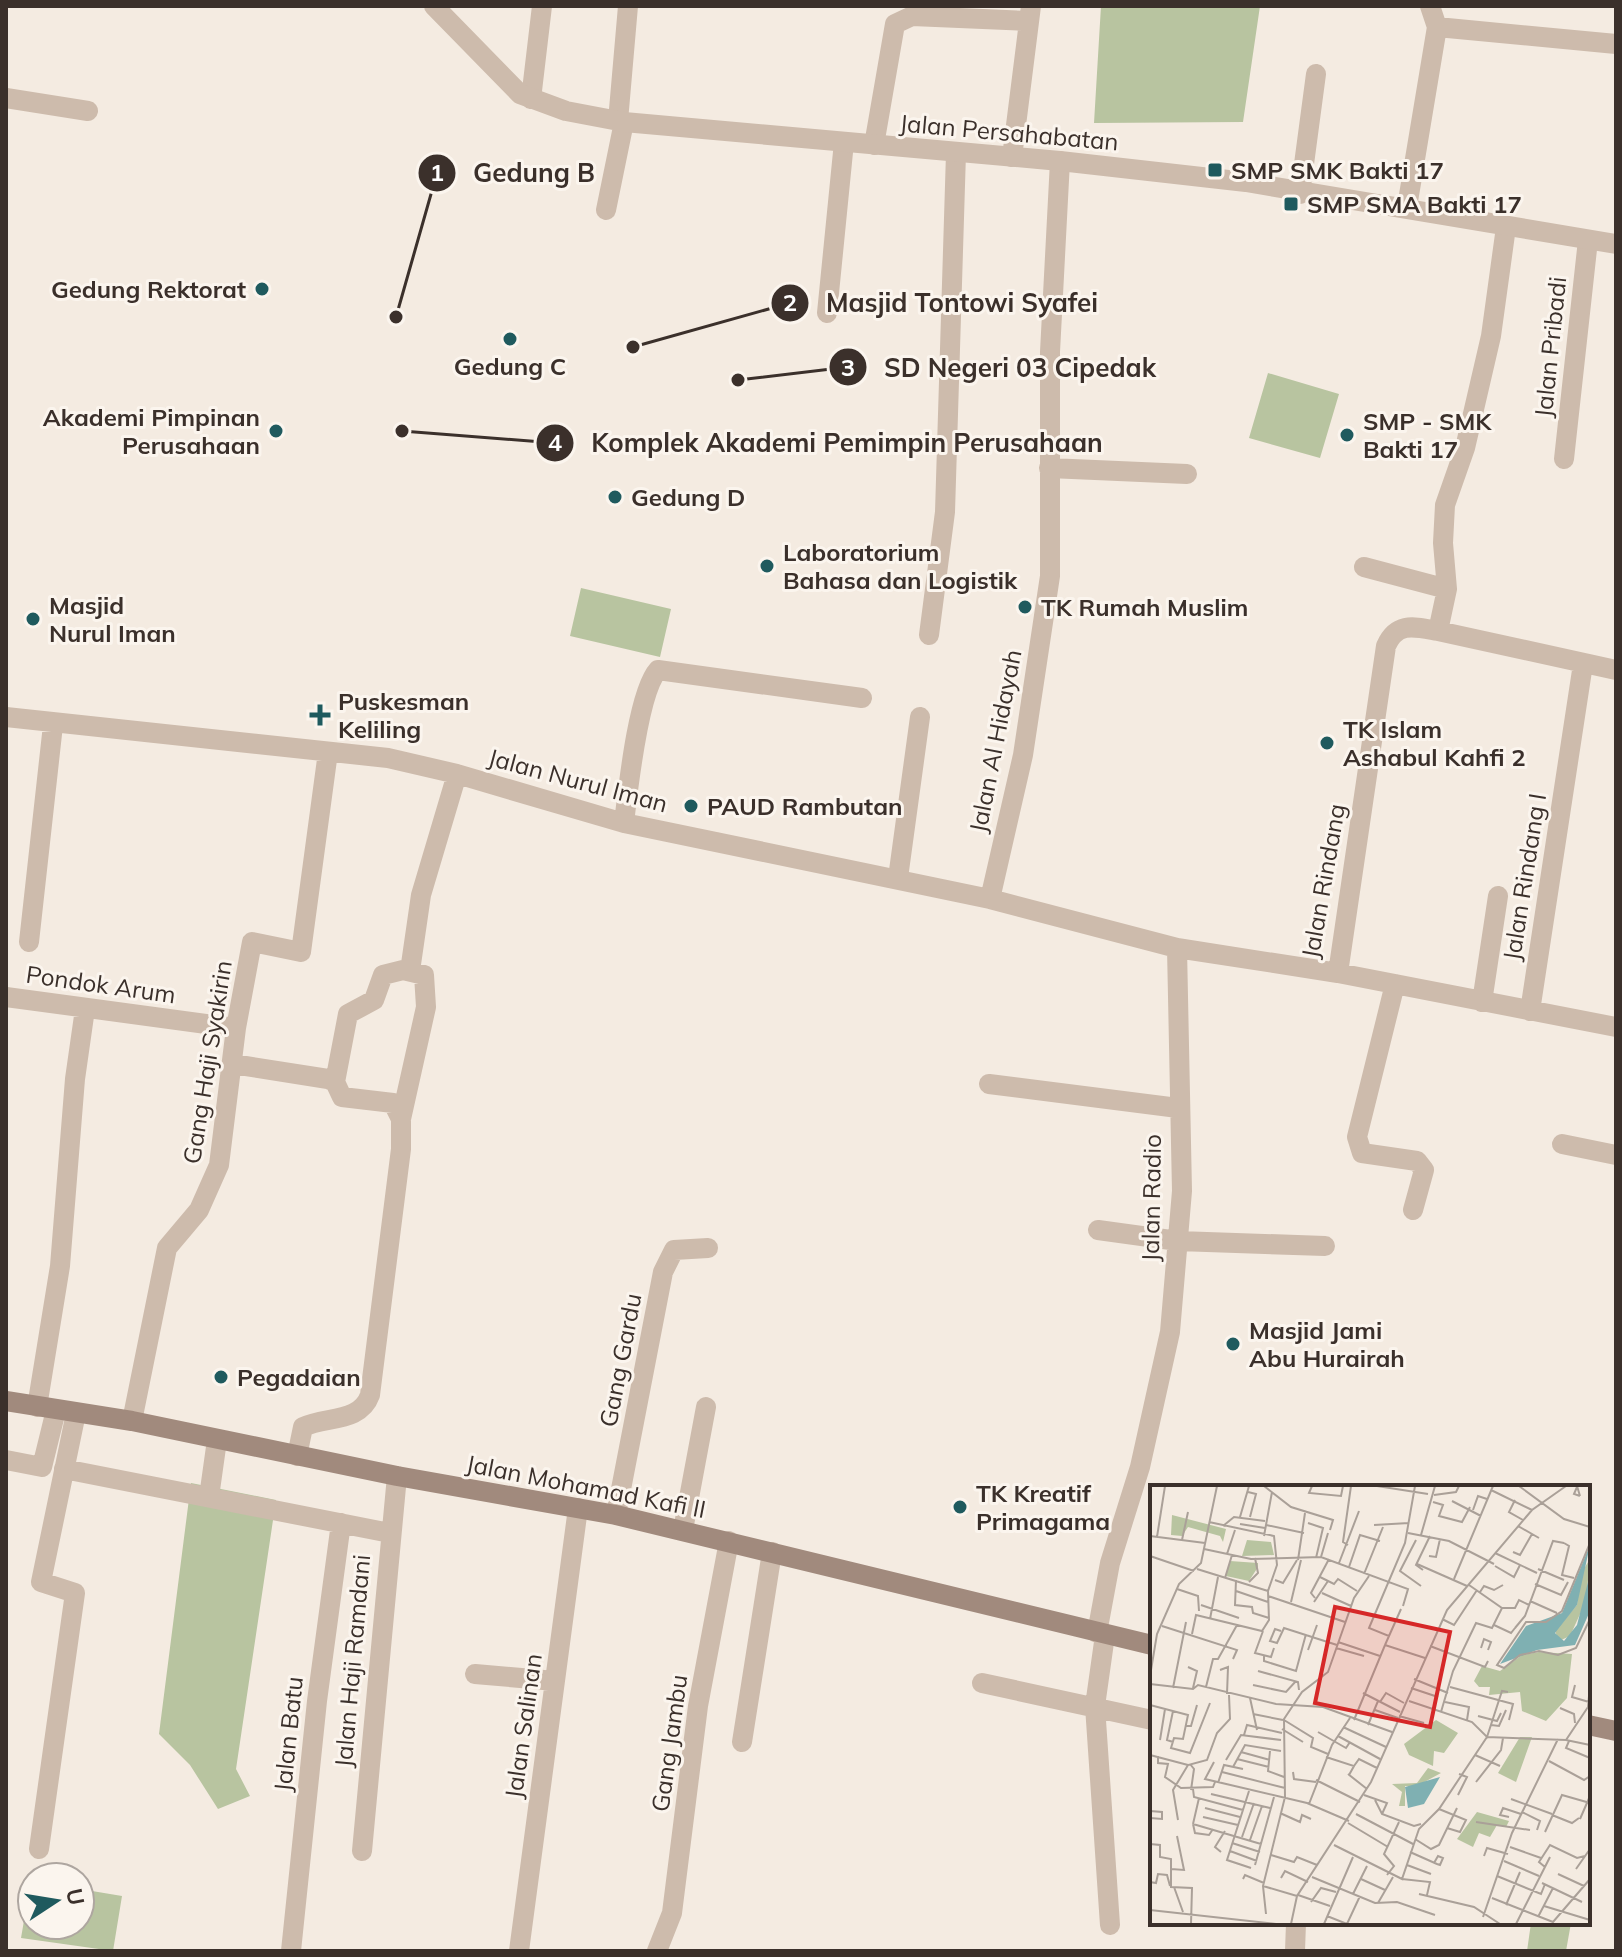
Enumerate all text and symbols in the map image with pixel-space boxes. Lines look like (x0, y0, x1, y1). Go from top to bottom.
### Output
street label: Jalan Persahabatan (898, 107, 1120, 157)
callout: Gedung B (417, 148, 611, 198)
place label: SMP SMK Bakti 17 (1231, 155, 1444, 185)
text: Gedung B (473, 156, 595, 189)
text: 1 (430, 157, 444, 187)
marker: SMP SMK Bakti 17 (1206, 161, 1224, 179)
place label: SMP SMA Bakti 17 (1307, 189, 1522, 219)
marker: SMP SMA Bakti 17 (1282, 195, 1300, 213)
place label: Gedung Rektorat (51, 274, 246, 304)
street label: Jalan Pribadi (1528, 275, 1572, 419)
callout: Masjid Tontowi Syafei (770, 278, 1114, 328)
marker: Gedung Rektorat (253, 280, 271, 298)
text: Masjid Tontowi Syafei (826, 286, 1098, 319)
text: 2 (783, 287, 797, 317)
marker: Gedung C (501, 330, 519, 348)
callout: SD Negeri 03 Cipedak (828, 342, 1172, 392)
place label: Gedung C (454, 351, 566, 381)
text: SD Negeri 03 Cipedak (884, 351, 1157, 384)
text: 3 (841, 352, 855, 382)
place label: Akademi Pimpinan Perusahaan (43, 402, 260, 460)
place label: SMP - SMK Bakti 17 (1363, 406, 1492, 464)
callout: Komplek Akademi Pemimpin Perusahaan (535, 418, 1118, 468)
marker: Akademi Pimpinan Perusahaan (267, 422, 285, 440)
text: Komplek Akademi Pemimpin Perusahaan (591, 426, 1103, 459)
marker: SMP - SMK Bakti 17 (1338, 426, 1356, 444)
text: 4 (548, 427, 562, 457)
place label: Gedung D (631, 482, 745, 512)
marker: Gedung D (606, 488, 624, 506)
place label: Laboratorium Bahasa dan Logistik (783, 537, 1018, 595)
marker: Laboratorium Bahasa dan Logistik (758, 557, 776, 575)
place label: Masjid Nurul Iman (49, 590, 176, 648)
place label: TK Rumah Muslim (1041, 592, 1248, 622)
marker: TK Rumah Muslim (1016, 598, 1034, 616)
marker: Masjid Nurul Iman (24, 610, 42, 628)
street label: Jalan Al Hidayah (963, 647, 1027, 835)
place label: Puskesman Keliling (338, 686, 469, 744)
marker: Puskesman Keliling (309, 704, 331, 726)
place label: TK Islam Ashabul Kahfi 2 (1343, 714, 1526, 772)
marker: TK Islam Ashabul Kahfi 2 (1318, 734, 1336, 752)
street label: Jalan Nurul Iman (485, 742, 671, 818)
place label: PAUD Rambutan (707, 791, 903, 821)
street label: Jalan Rindang I (1496, 791, 1552, 963)
marker: PAUD Rambutan (682, 797, 700, 815)
street label: Jalan Rindang (1295, 801, 1351, 961)
street label: Gang Haji Syakirin (176, 958, 238, 1166)
street label: Pondok Arum (24, 959, 178, 1009)
street label: Jalan Radio (1135, 1134, 1167, 1262)
street label: Gang Gardu (592, 1291, 648, 1429)
place label: Masjid Jami Abu Hurairah (1249, 1315, 1405, 1373)
marker: Masjid Jami Abu Hurairah (1224, 1335, 1242, 1353)
place label: Pegadaian (237, 1362, 361, 1392)
marker: Pegadaian (212, 1368, 230, 1386)
street label: Jalan Mohamad Kafi II (464, 1448, 708, 1524)
place label: TK Kreatif Primagama (976, 1478, 1110, 1536)
inset map (1150, 1485, 1590, 1925)
marker: TK Kreatif Primagama (951, 1498, 969, 1516)
street label: Jalan Haji Ramdani (328, 1553, 376, 1769)
street label: Jalan Salinan (498, 1652, 548, 1800)
street label: Gang Jambu (645, 1672, 693, 1814)
street label: Jalan Batu (267, 1675, 309, 1793)
north arrow (16, 1861, 96, 1941)
text: U (60, 1886, 91, 1908)

